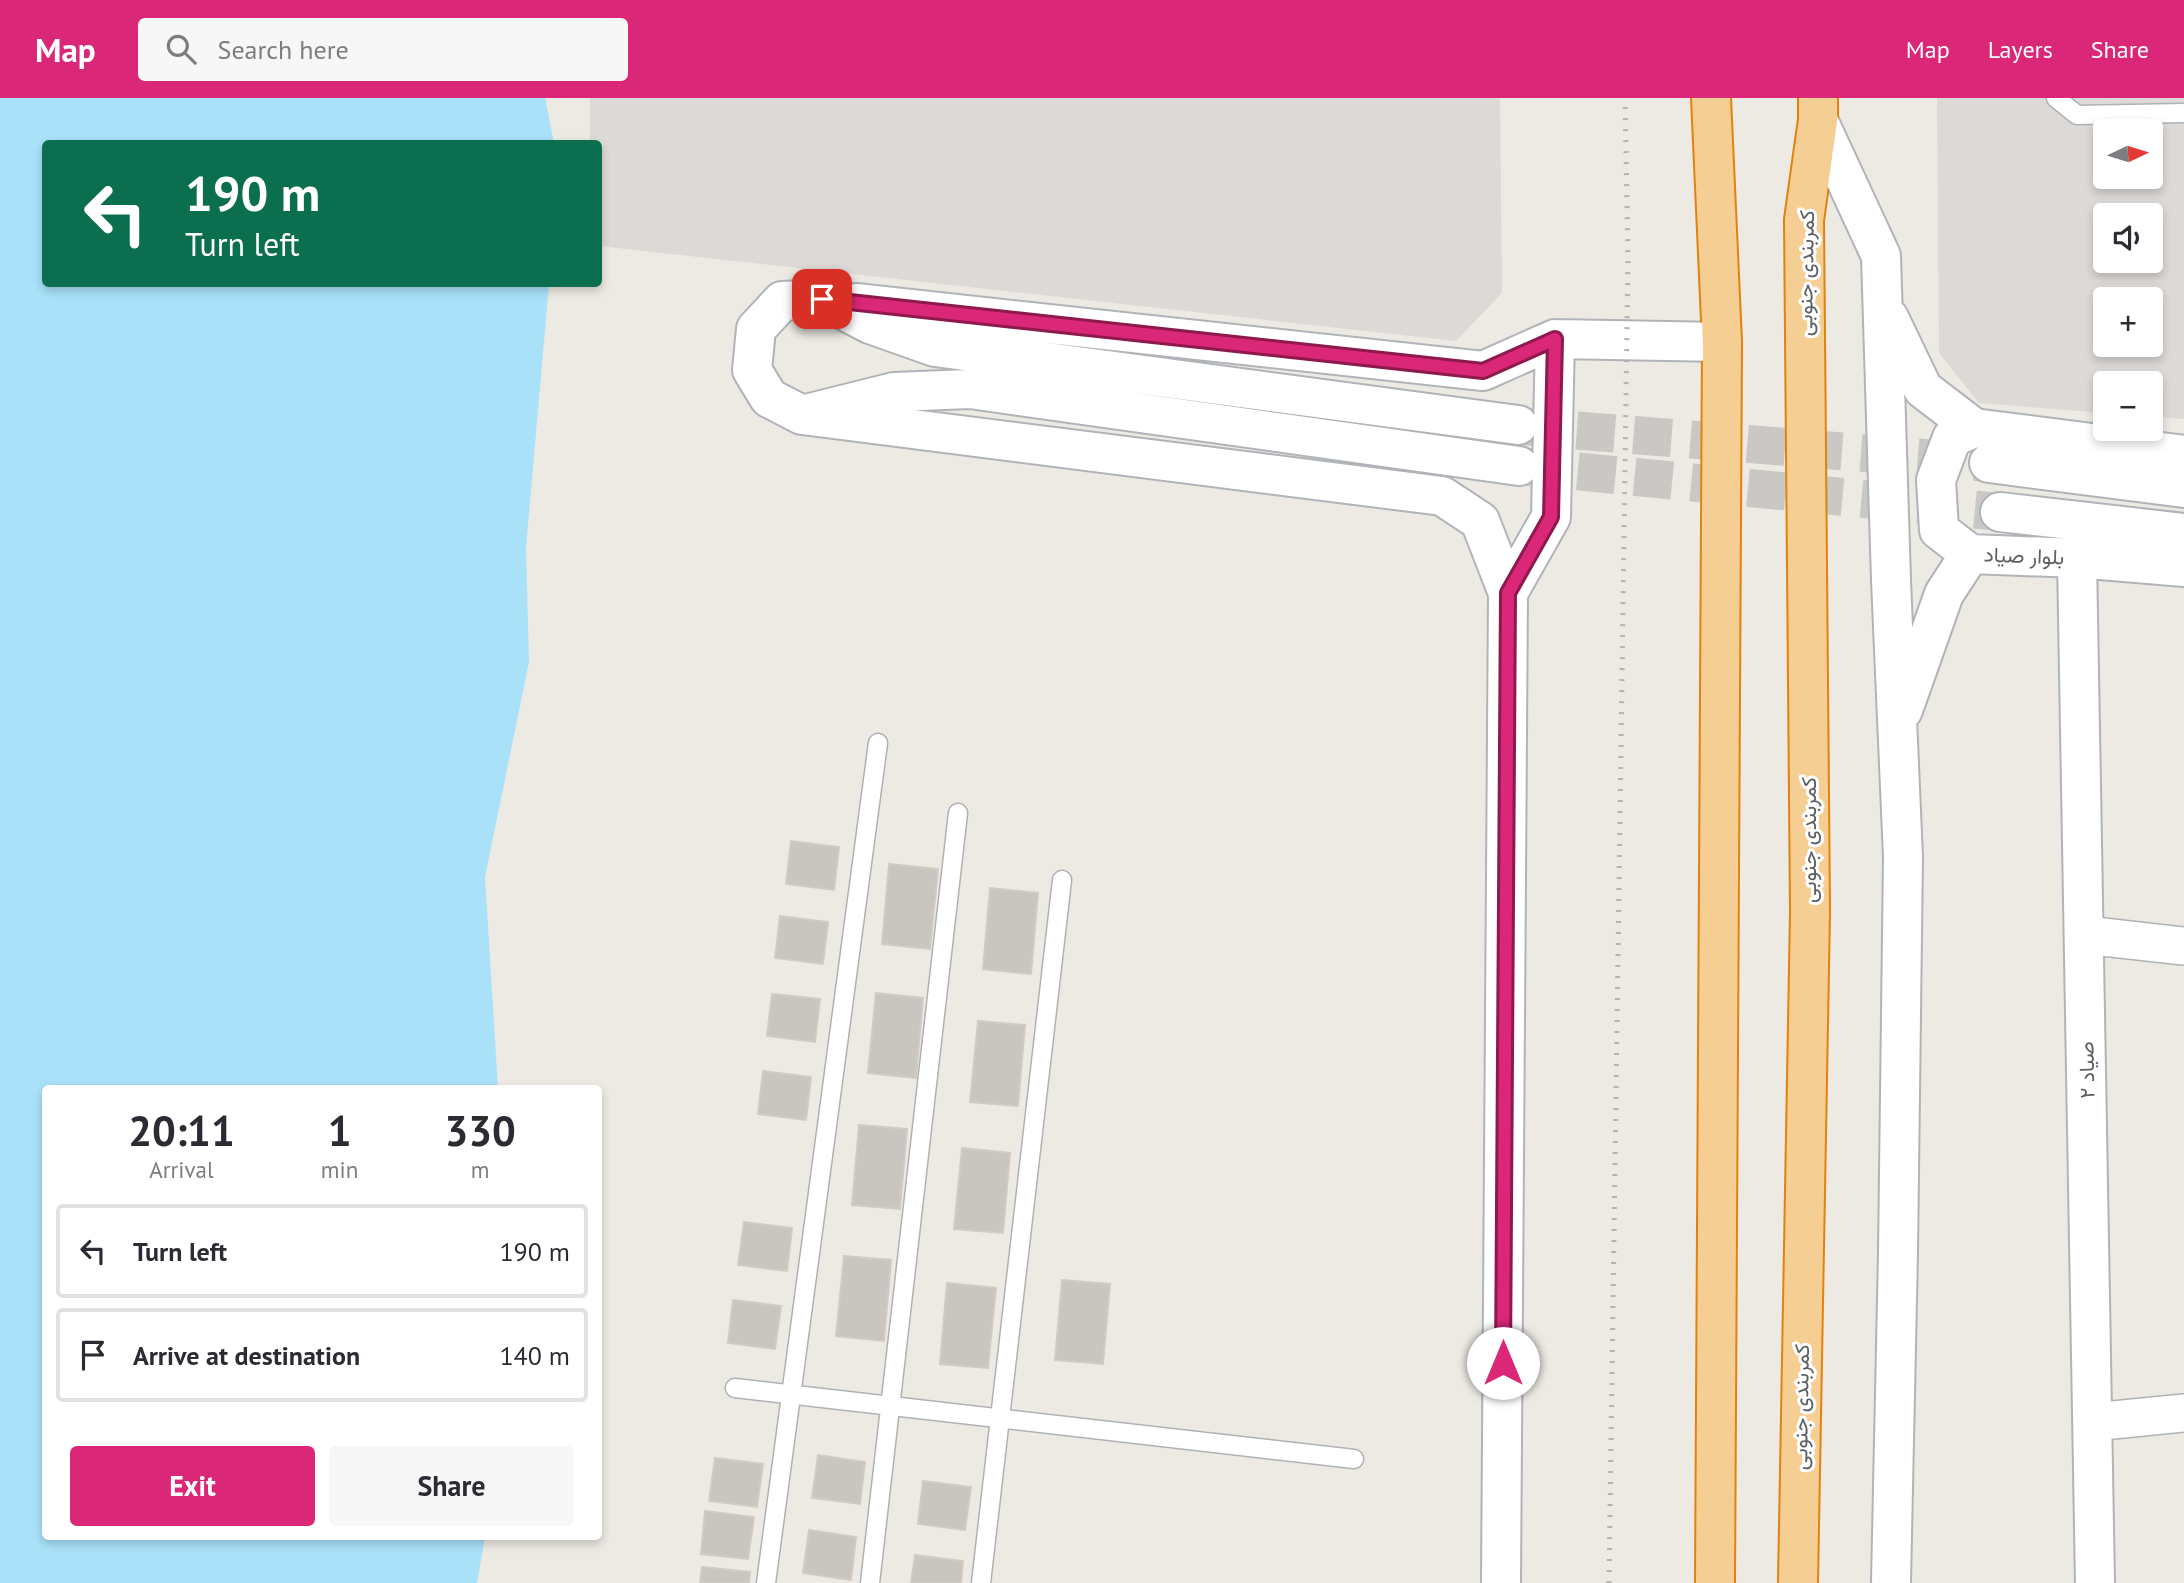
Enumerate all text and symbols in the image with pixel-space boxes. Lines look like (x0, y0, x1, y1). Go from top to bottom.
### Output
search box (138, 18, 628, 81)
text: Map (35, 28, 96, 71)
icon: search (162, 30, 200, 68)
text: Search here (218, 33, 349, 66)
text: Map (1906, 34, 1950, 65)
text: Layers (1988, 34, 2053, 65)
text: Share (2091, 34, 2149, 65)
north arrow (2093, 119, 2163, 189)
map controls (2093, 119, 2163, 441)
text: 190 m (185, 161, 320, 225)
icon: left (70, 168, 161, 259)
button: sound (2093, 203, 2163, 273)
street label: کمربندی جنوبی (1791, 210, 1820, 336)
text: Turn left (185, 223, 300, 265)
pin (792, 269, 852, 329)
icon: arrive (803, 280, 841, 318)
button: + (2093, 287, 2163, 357)
button: − (2093, 371, 2163, 441)
street label: بلوار صیاد (1983, 541, 2065, 570)
street label: کمربندی جنوبی (1795, 777, 1822, 903)
street label: صیاد ۲ (2073, 1041, 2100, 1099)
text: 20:11 (128, 1103, 235, 1158)
text: 1 (328, 1103, 351, 1158)
text: 330 (444, 1103, 516, 1158)
text: Arrival (149, 1155, 214, 1184)
text: min (321, 1155, 358, 1184)
text: m (471, 1155, 489, 1184)
icon: left (74, 1232, 112, 1270)
text: Turn left (133, 1235, 227, 1268)
text: 190 m (499, 1235, 570, 1268)
position arrow (1466, 1326, 1540, 1400)
icon: arrive (74, 1336, 112, 1374)
text: Arrive at destination (133, 1339, 360, 1372)
text: 140 m (499, 1339, 570, 1372)
street label: کمربندی جنوبی (1786, 1344, 1815, 1470)
button: Exit (70, 1446, 315, 1526)
button: Share (329, 1446, 574, 1526)

